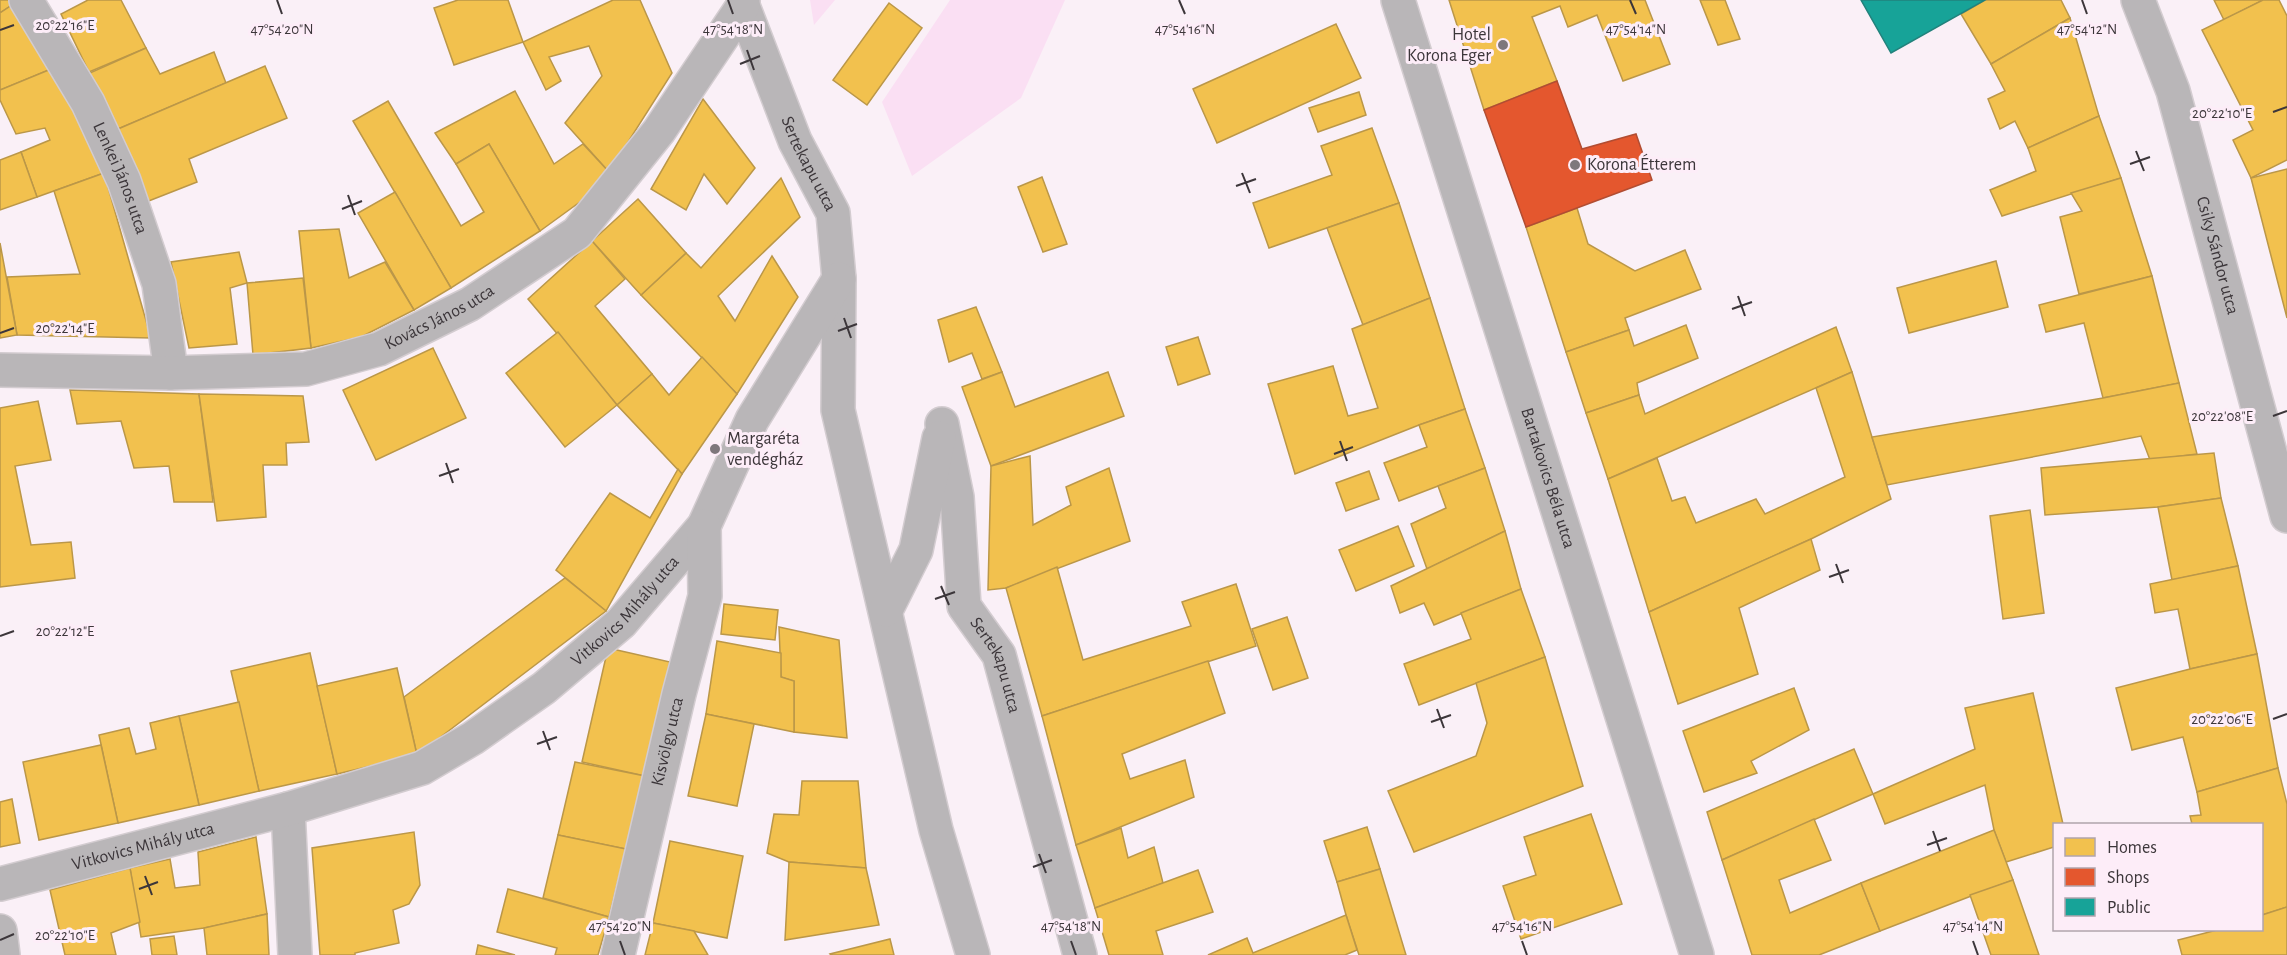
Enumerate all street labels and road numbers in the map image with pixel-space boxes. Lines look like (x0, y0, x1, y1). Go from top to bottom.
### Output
street label: Sertekapu utca (777, 114, 839, 214)
street label: Lenkei János utca (89, 119, 150, 237)
street label: Csiky Sándor utca (2193, 195, 2242, 317)
street label: Kovács János utca (382, 281, 498, 354)
street label: Bartakovics Béla utca (1517, 406, 1578, 551)
street label: Vitkovics Mihály utca (568, 553, 683, 670)
street label: Sertekapu utca (966, 614, 1023, 715)
street label: Kisvölgy utca (649, 695, 687, 788)
street label: Vitkovics Mihály utca (70, 820, 216, 874)

